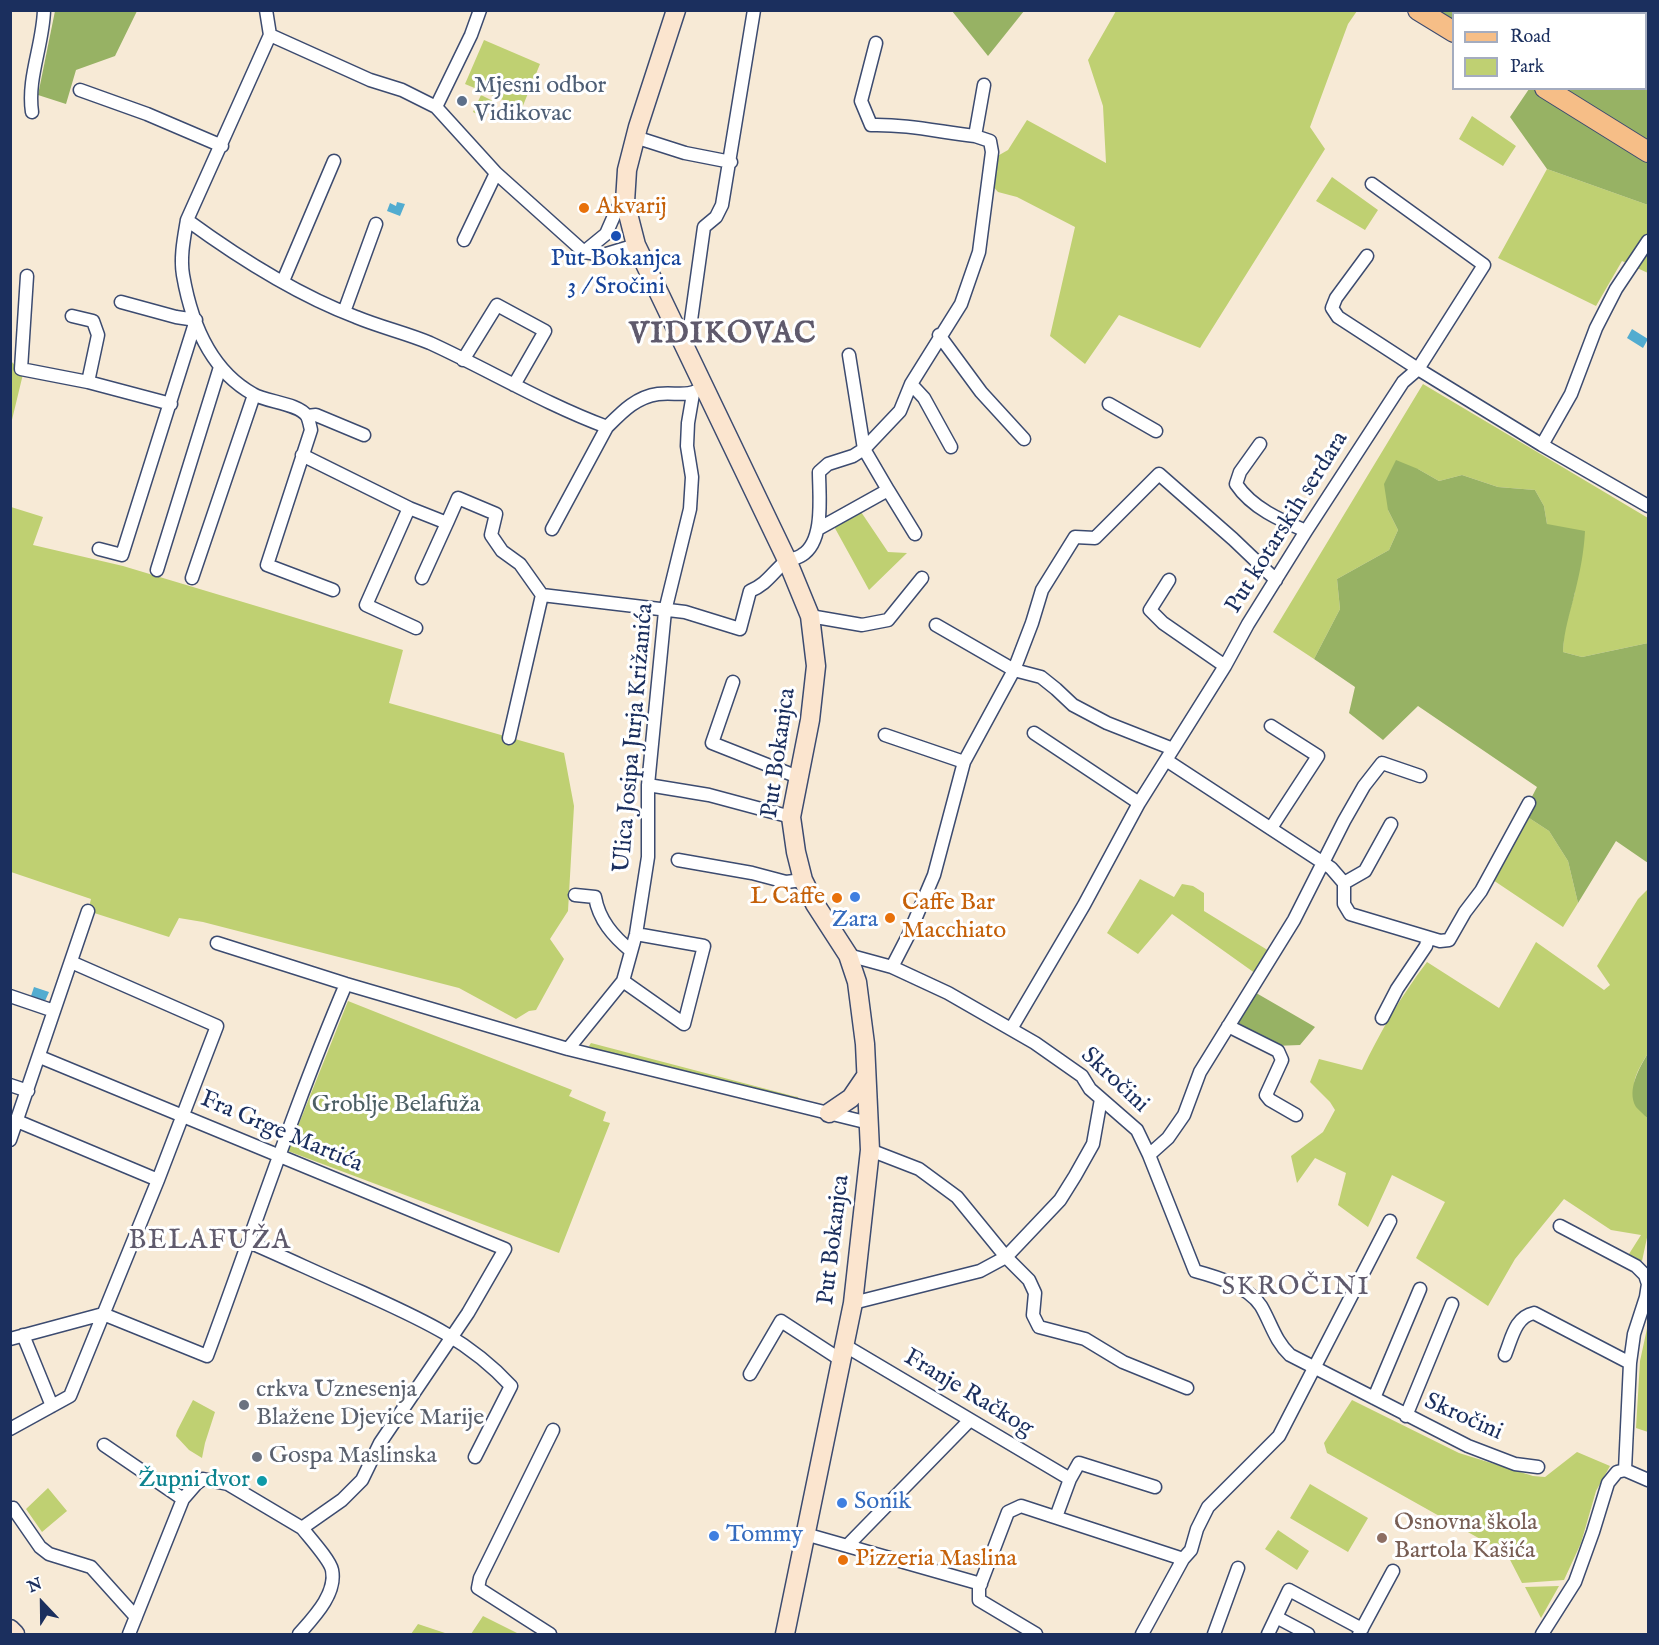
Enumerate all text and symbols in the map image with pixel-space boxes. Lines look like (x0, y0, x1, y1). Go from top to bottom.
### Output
legend (1452, 12, 1647, 90)
text: Road (1510, 26, 1551, 49)
text: Park (1510, 56, 1544, 79)
place label: Mjesni odbor Vidikovac (474, 73, 606, 129)
marker: Mjesni odbor Vidikovac (455, 94, 469, 108)
place label: Akvarij (596, 194, 667, 222)
marker: Akvarij (577, 201, 591, 215)
marker: Put Bokanjca 3 / Sročini (609, 229, 623, 243)
place label: Put Bokanjca 3 / Sročini (551, 246, 681, 302)
district label: VIDIKOVAC (629, 318, 817, 354)
street label: Put kotarskih serdara (1220, 427, 1356, 619)
street label: Ulica Josipa Jurja Križanića (609, 602, 661, 874)
street label: Put Bokanjca (757, 686, 803, 820)
place label: L Caffe (750, 884, 825, 912)
marker: Zara (848, 890, 862, 904)
place label: Caffe Bar Macchiato (902, 890, 1006, 946)
marker: L Caffe (830, 891, 844, 905)
place label: Zara (832, 907, 878, 935)
marker: Caffe Bar Macchiato (883, 911, 897, 925)
street label: Skročini (1074, 1042, 1154, 1120)
street label: Fra Grge Martića (196, 1086, 366, 1180)
park label: Groblje Belafuža (312, 1092, 480, 1120)
street label: Put Bokanjca (813, 1173, 857, 1307)
district label: BELAFUŽA (128, 1226, 292, 1258)
district label: SKROČINI (1222, 1273, 1370, 1305)
street label: Franje Račkog (898, 1344, 1038, 1444)
place label: crkva Uznesenja Blažene Djevice Marije (256, 1377, 484, 1433)
street label: Skročini (1419, 1388, 1507, 1448)
marker: crkva Uznesenja Blažene Djevice Marije (237, 1398, 251, 1412)
place label: Gospa Maslinska (269, 1443, 437, 1471)
marker: Gospa Maslinska (250, 1450, 264, 1464)
place label: Župni dvor (139, 1467, 250, 1495)
marker: Župni dvor (255, 1474, 269, 1488)
place label: Sonik (854, 1489, 911, 1517)
marker: Sonik (835, 1496, 849, 1510)
place label: Osnovna škola Bartola Kašića (1394, 1510, 1538, 1566)
place label: Tommy (726, 1522, 803, 1550)
marker: Tommy (707, 1529, 721, 1543)
marker: Osnovna škola Bartola Kašića (1375, 1531, 1389, 1545)
place label: Pizzeria Maslina (855, 1546, 1017, 1574)
marker: Pizzeria Maslina (836, 1553, 850, 1567)
north arrow (12, 1573, 72, 1633)
text: N (25, 1574, 45, 1598)

